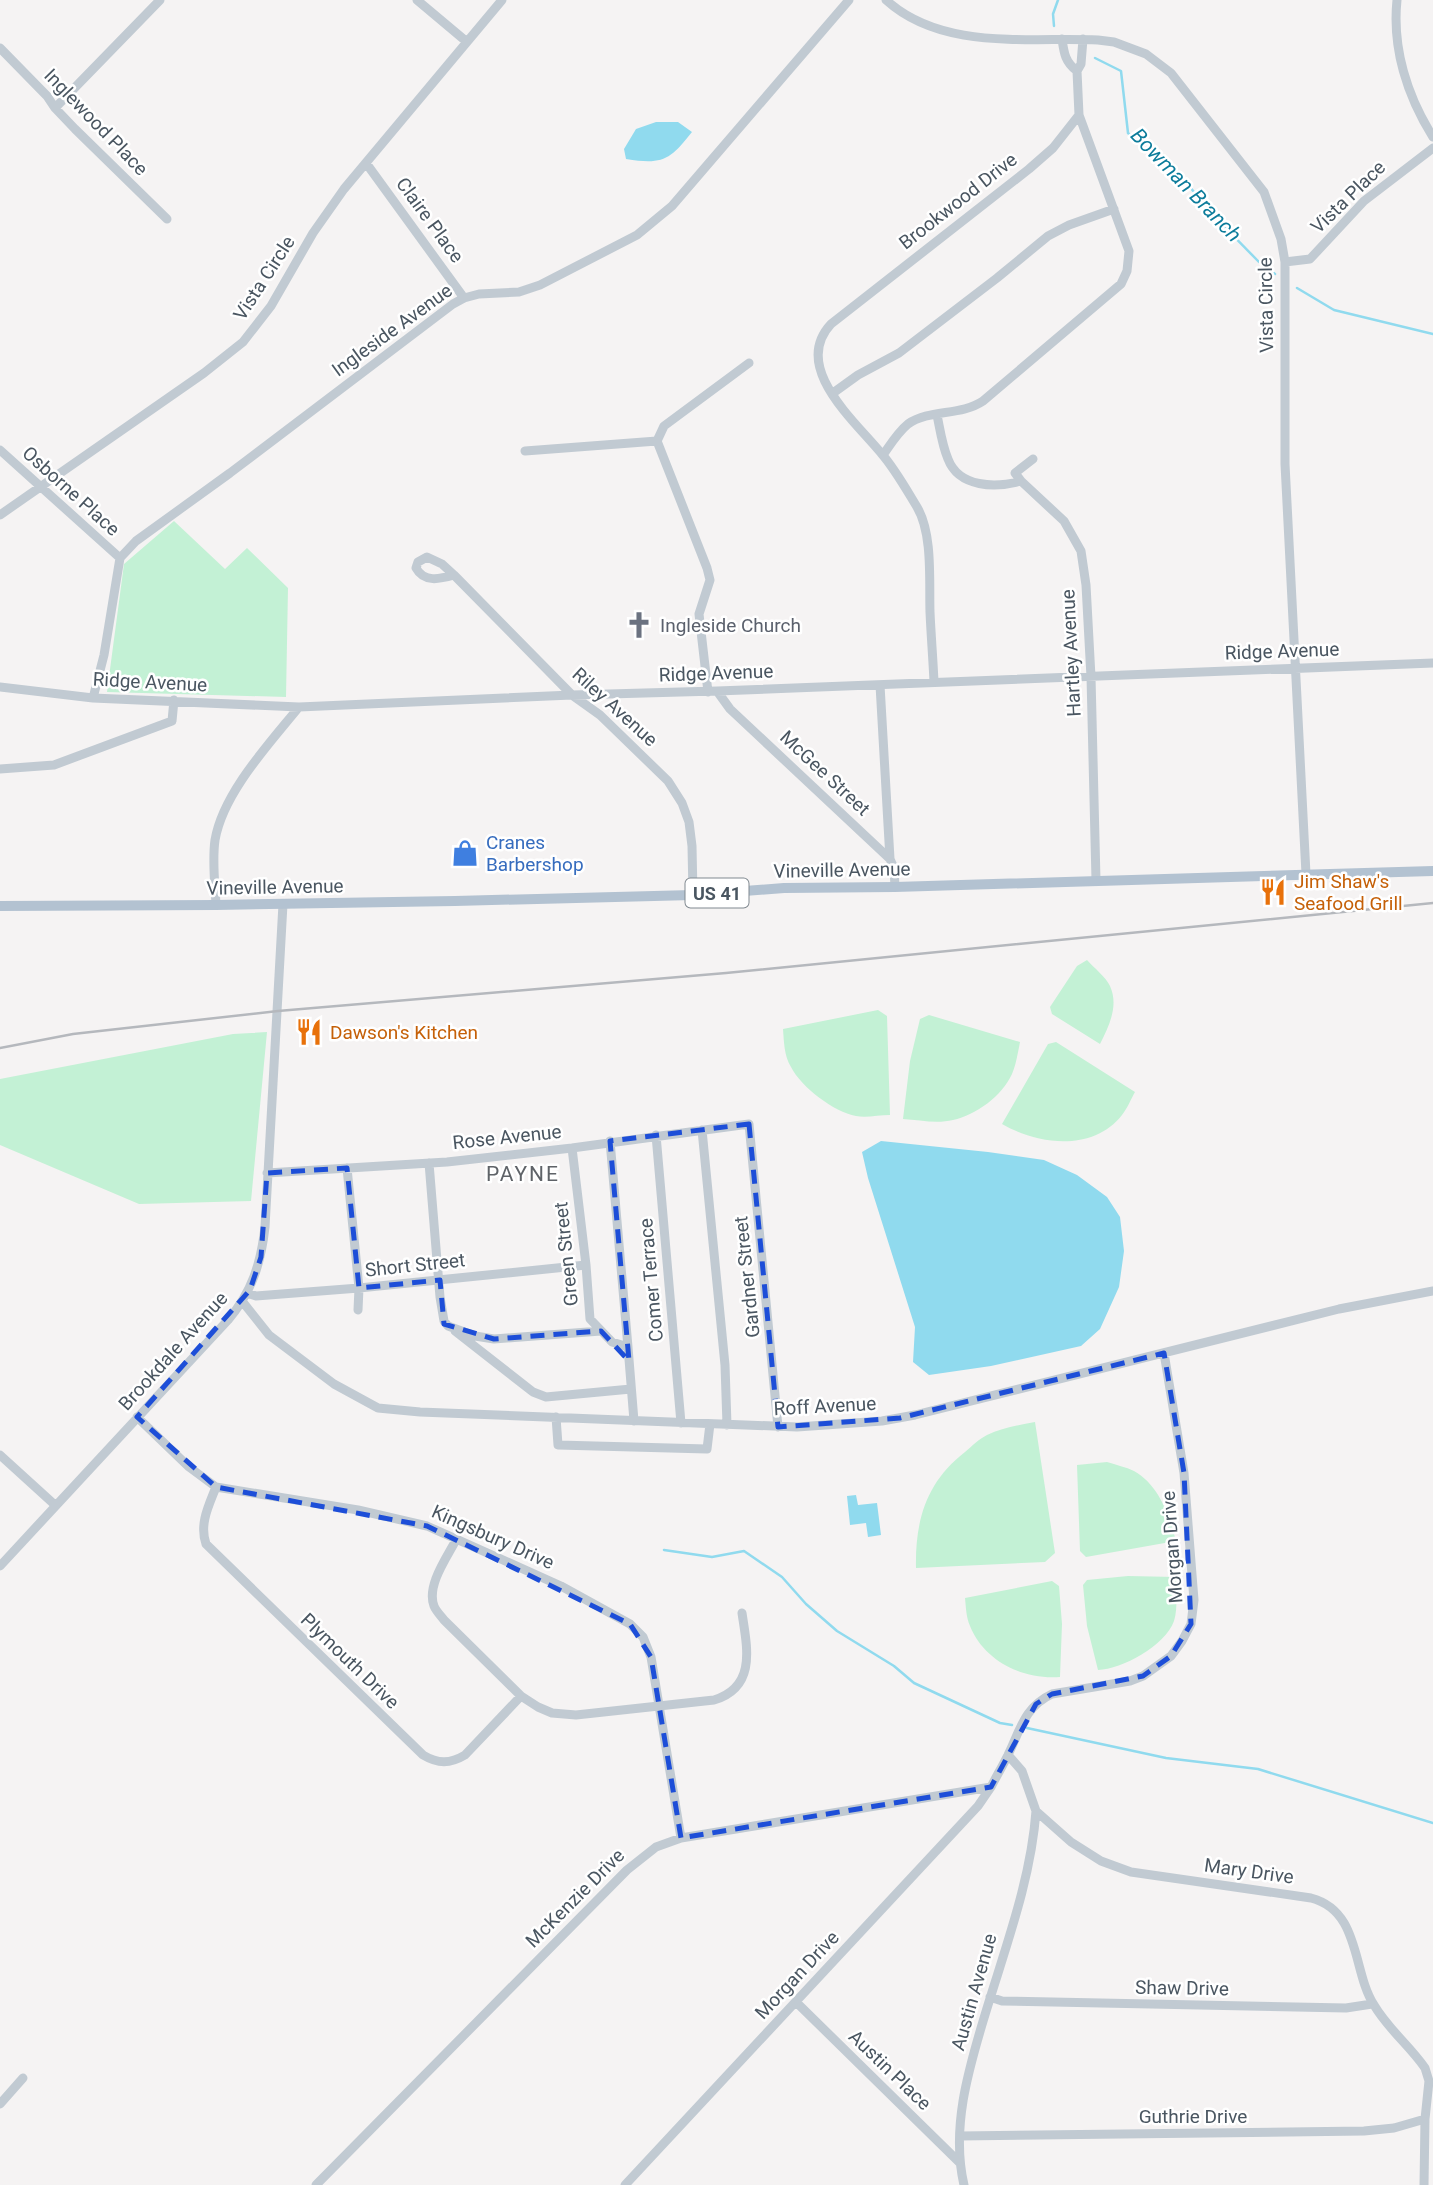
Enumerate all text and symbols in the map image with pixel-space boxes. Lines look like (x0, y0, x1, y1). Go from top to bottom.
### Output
street label: Inglewood Place (39, 64, 153, 180)
water label: Bowman Branch (1126, 123, 1246, 247)
street label: Brookwood Drive (894, 148, 1022, 254)
street label: Vista Place (1306, 156, 1390, 238)
street label: Claire Place (391, 173, 469, 267)
street label: Vista Circle (228, 232, 300, 324)
street label: Vista Circle (1254, 257, 1278, 353)
street label: Ingleside Avenue (327, 279, 457, 381)
street label: Osborne Place (18, 441, 124, 541)
street label: Hartley Avenue (1056, 589, 1086, 717)
church icon: Ingleside Church (624, 610, 654, 640)
place label: Ingleside Church (660, 614, 801, 637)
street label: Ridge Avenue (1224, 638, 1340, 664)
street label: Ridge Avenue (658, 660, 774, 686)
street label: Riley Avenue (568, 663, 662, 751)
street label: Ridge Avenue (92, 668, 208, 696)
street label: McGee Street (775, 726, 875, 820)
place label: Cranes Barbershop (486, 831, 584, 876)
shop icon: Cranes Barbershop (450, 838, 480, 868)
street label: Vineville Avenue (773, 857, 911, 883)
place label: Jim Shaw's Seafood Grill (1294, 870, 1403, 915)
street label: Vineville Avenue (206, 874, 344, 900)
restaurant icon: Jim Shaw's Seafood Grill (1258, 877, 1288, 907)
road number: US 41 (686, 878, 748, 908)
restaurant icon: Dawson's Kitchen (294, 1017, 324, 1047)
place label: Dawson's Kitchen (330, 1021, 478, 1044)
street label: Rose Avenue (451, 1120, 563, 1154)
district label: PAYNE (486, 1162, 560, 1186)
street label: Green Street (549, 1201, 583, 1307)
street label: Gardner Street (729, 1215, 765, 1339)
street label: Comer Terrace (634, 1217, 668, 1343)
street label: Short Street (364, 1248, 466, 1282)
street label: Brookdale Avenue (114, 1287, 232, 1415)
street label: Roff Avenue (773, 1392, 877, 1420)
street label: Morgan Drive (1157, 1490, 1187, 1604)
street label: Kingsbury Drive (428, 1500, 558, 1574)
street label: Plymouth Drive (296, 1608, 404, 1714)
street label: McKenzie Drive (521, 1844, 629, 1952)
street label: Mary Drive (1203, 1853, 1295, 1889)
street label: Morgan Drive (750, 1926, 844, 2024)
street label: Austin Avenue (946, 1931, 1002, 2053)
street label: Shaw Drive (1135, 1976, 1229, 2000)
street label: Austin Place (844, 2025, 936, 2115)
street label: Guthrie Drive (1139, 2105, 1247, 2128)

